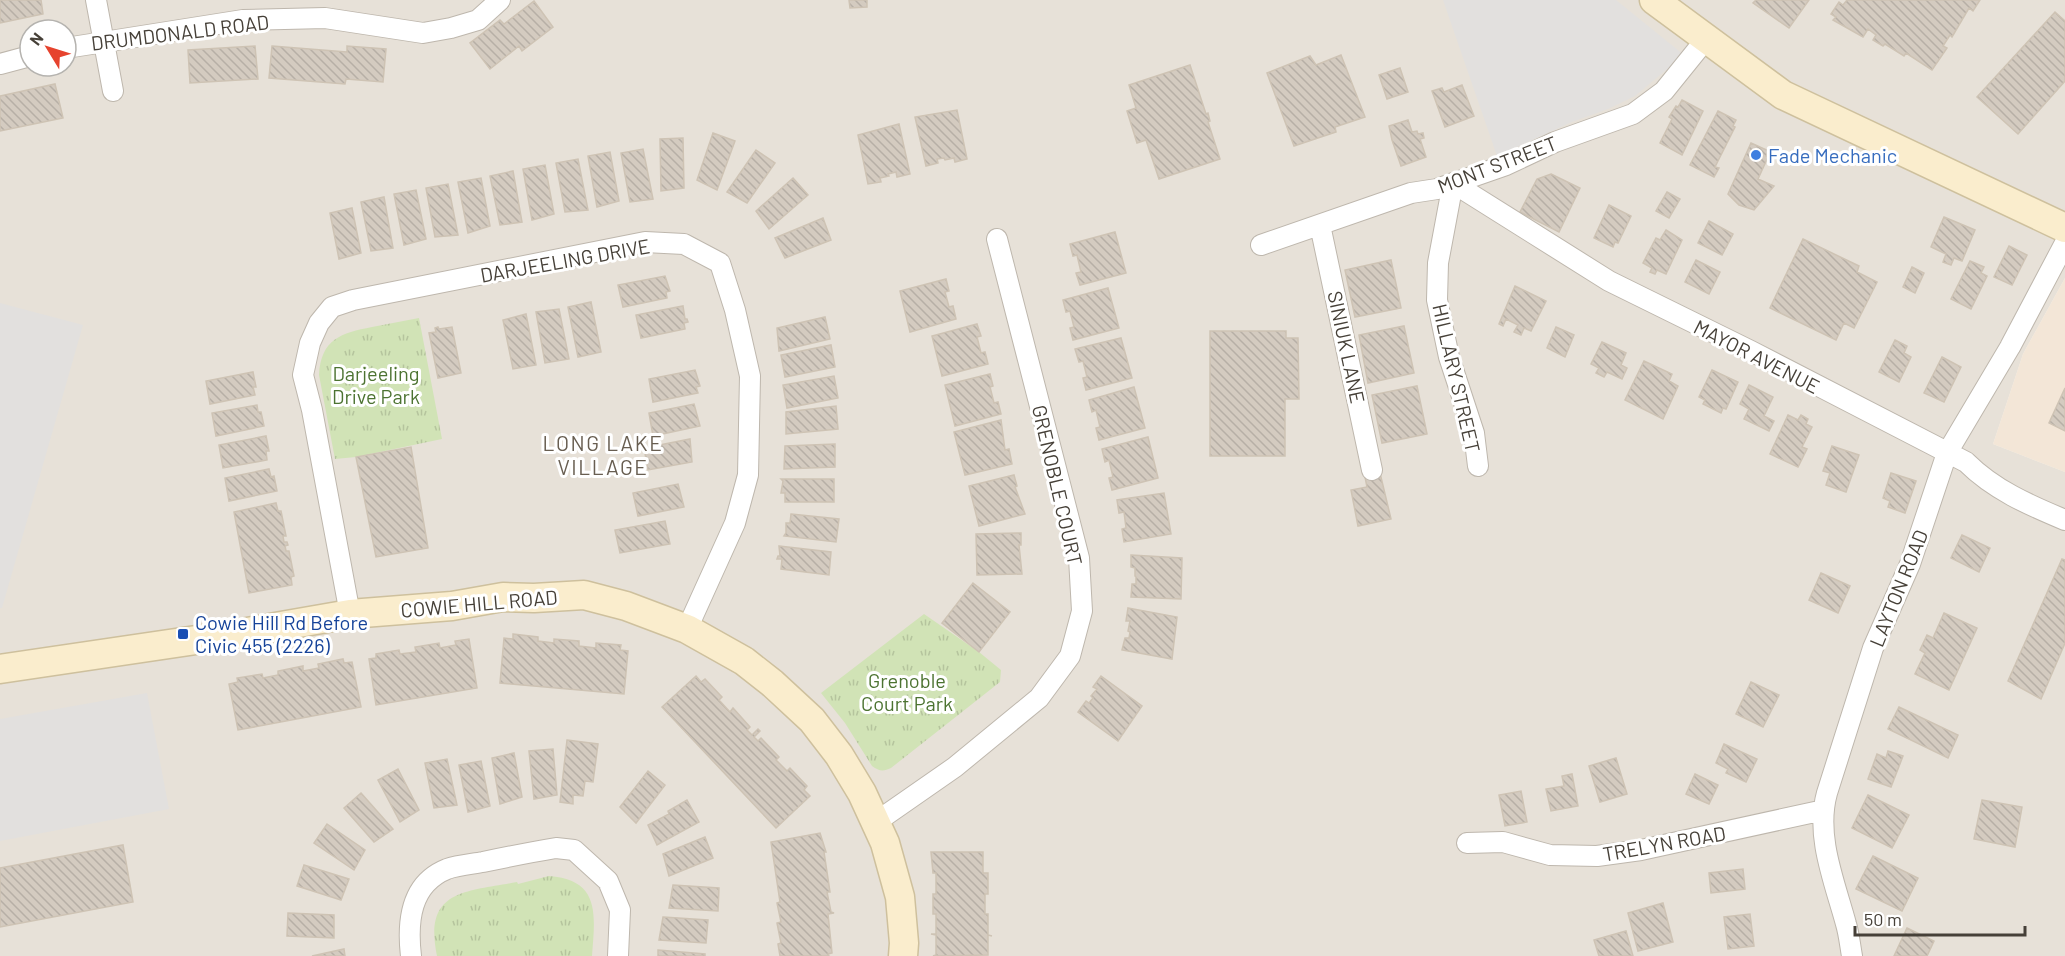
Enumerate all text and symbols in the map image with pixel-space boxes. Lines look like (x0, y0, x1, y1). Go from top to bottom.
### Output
street label: DRUMDONALD ROAD (90, 9, 270, 55)
north arrow (18, 18, 78, 78)
text: N (25, 28, 47, 48)
street label: MONT STREET (1434, 130, 1560, 198)
place label: Fade Mechanic (1768, 143, 1897, 167)
marker: Fade Mechanic (1749, 148, 1763, 162)
street label: DARJEELING DRIVE (478, 233, 652, 287)
street label: SINIUK LANE (1323, 289, 1371, 405)
street label: HILLARY STREET (1428, 301, 1486, 455)
street label: MAYOR AVENUE (1690, 314, 1824, 398)
park label: Darjeeling Drive Park (332, 361, 420, 408)
street label: GRENOBLE COURT (1028, 403, 1088, 567)
district label: LONG LAKE VILLAGE (543, 430, 663, 479)
street label: LAYTON ROAD (1864, 526, 1932, 650)
street label: COWIE HILL ROAD (400, 584, 558, 622)
place label: Cowie Hill Rd Before Civic 455 (2226) (195, 610, 368, 657)
marker: Cowie Hill Rd Before Civic 455 (2226) (176, 627, 190, 641)
park label: Grenoble Court Park (861, 668, 953, 715)
street label: TRELYN ROAD (1601, 820, 1727, 866)
scale bar (1855, 899, 2024, 937)
text: 50 m (1864, 908, 1902, 930)

